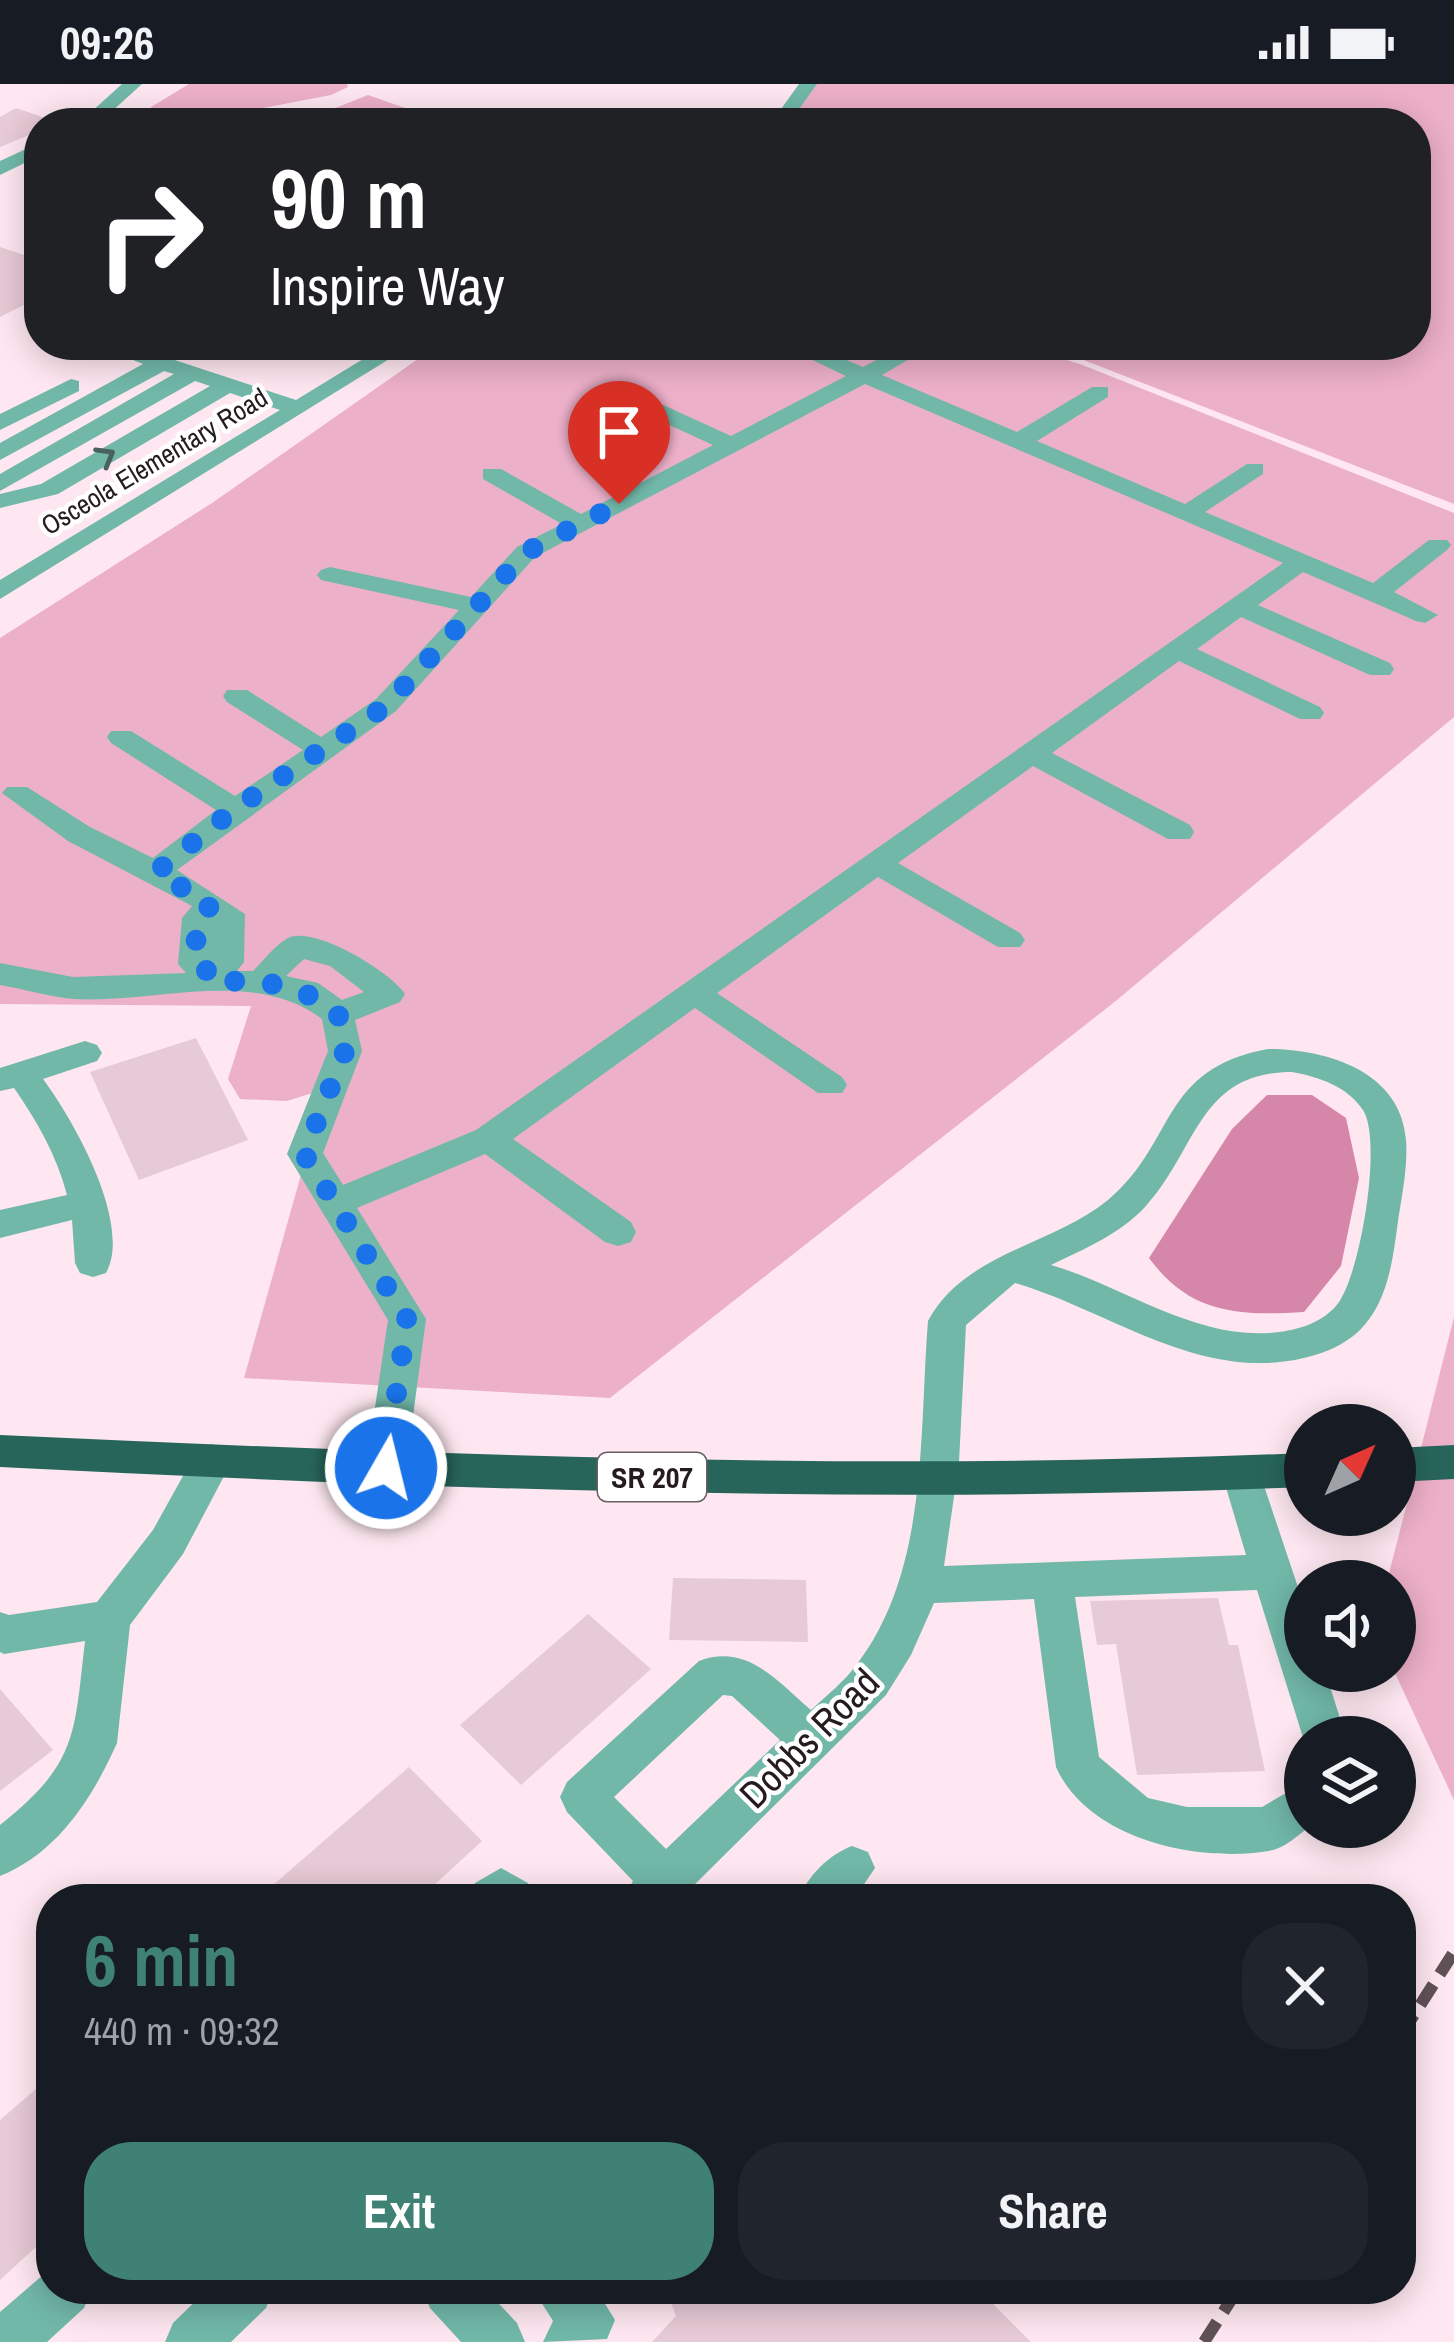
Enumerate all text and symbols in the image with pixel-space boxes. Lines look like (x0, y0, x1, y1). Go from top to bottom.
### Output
text: 09:26 (60, 12, 154, 73)
text: 90 m (270, 141, 427, 254)
icon: right (72, 156, 228, 312)
text: Inspire Way (270, 249, 505, 322)
street label: Osceola Elementary Road (34, 379, 274, 543)
pin (568, 381, 670, 504)
icon: arrive (586, 399, 652, 465)
one-way arrow (93, 447, 115, 470)
north arrow (1284, 1404, 1416, 1536)
map controls (1284, 1404, 1416, 1848)
position arrow (323, 1405, 449, 1531)
road number: SR 207 (598, 1453, 706, 1501)
button: sound (1284, 1560, 1416, 1692)
street label: Dobbs Road (728, 1657, 890, 1819)
button: layers (1284, 1716, 1416, 1848)
text: 6 min (84, 1911, 238, 2008)
button: close (1242, 1923, 1368, 2049)
text: 440 m · 09:32 (84, 2005, 280, 2057)
button: Exit (84, 2142, 714, 2280)
button: Share (738, 2142, 1368, 2280)

